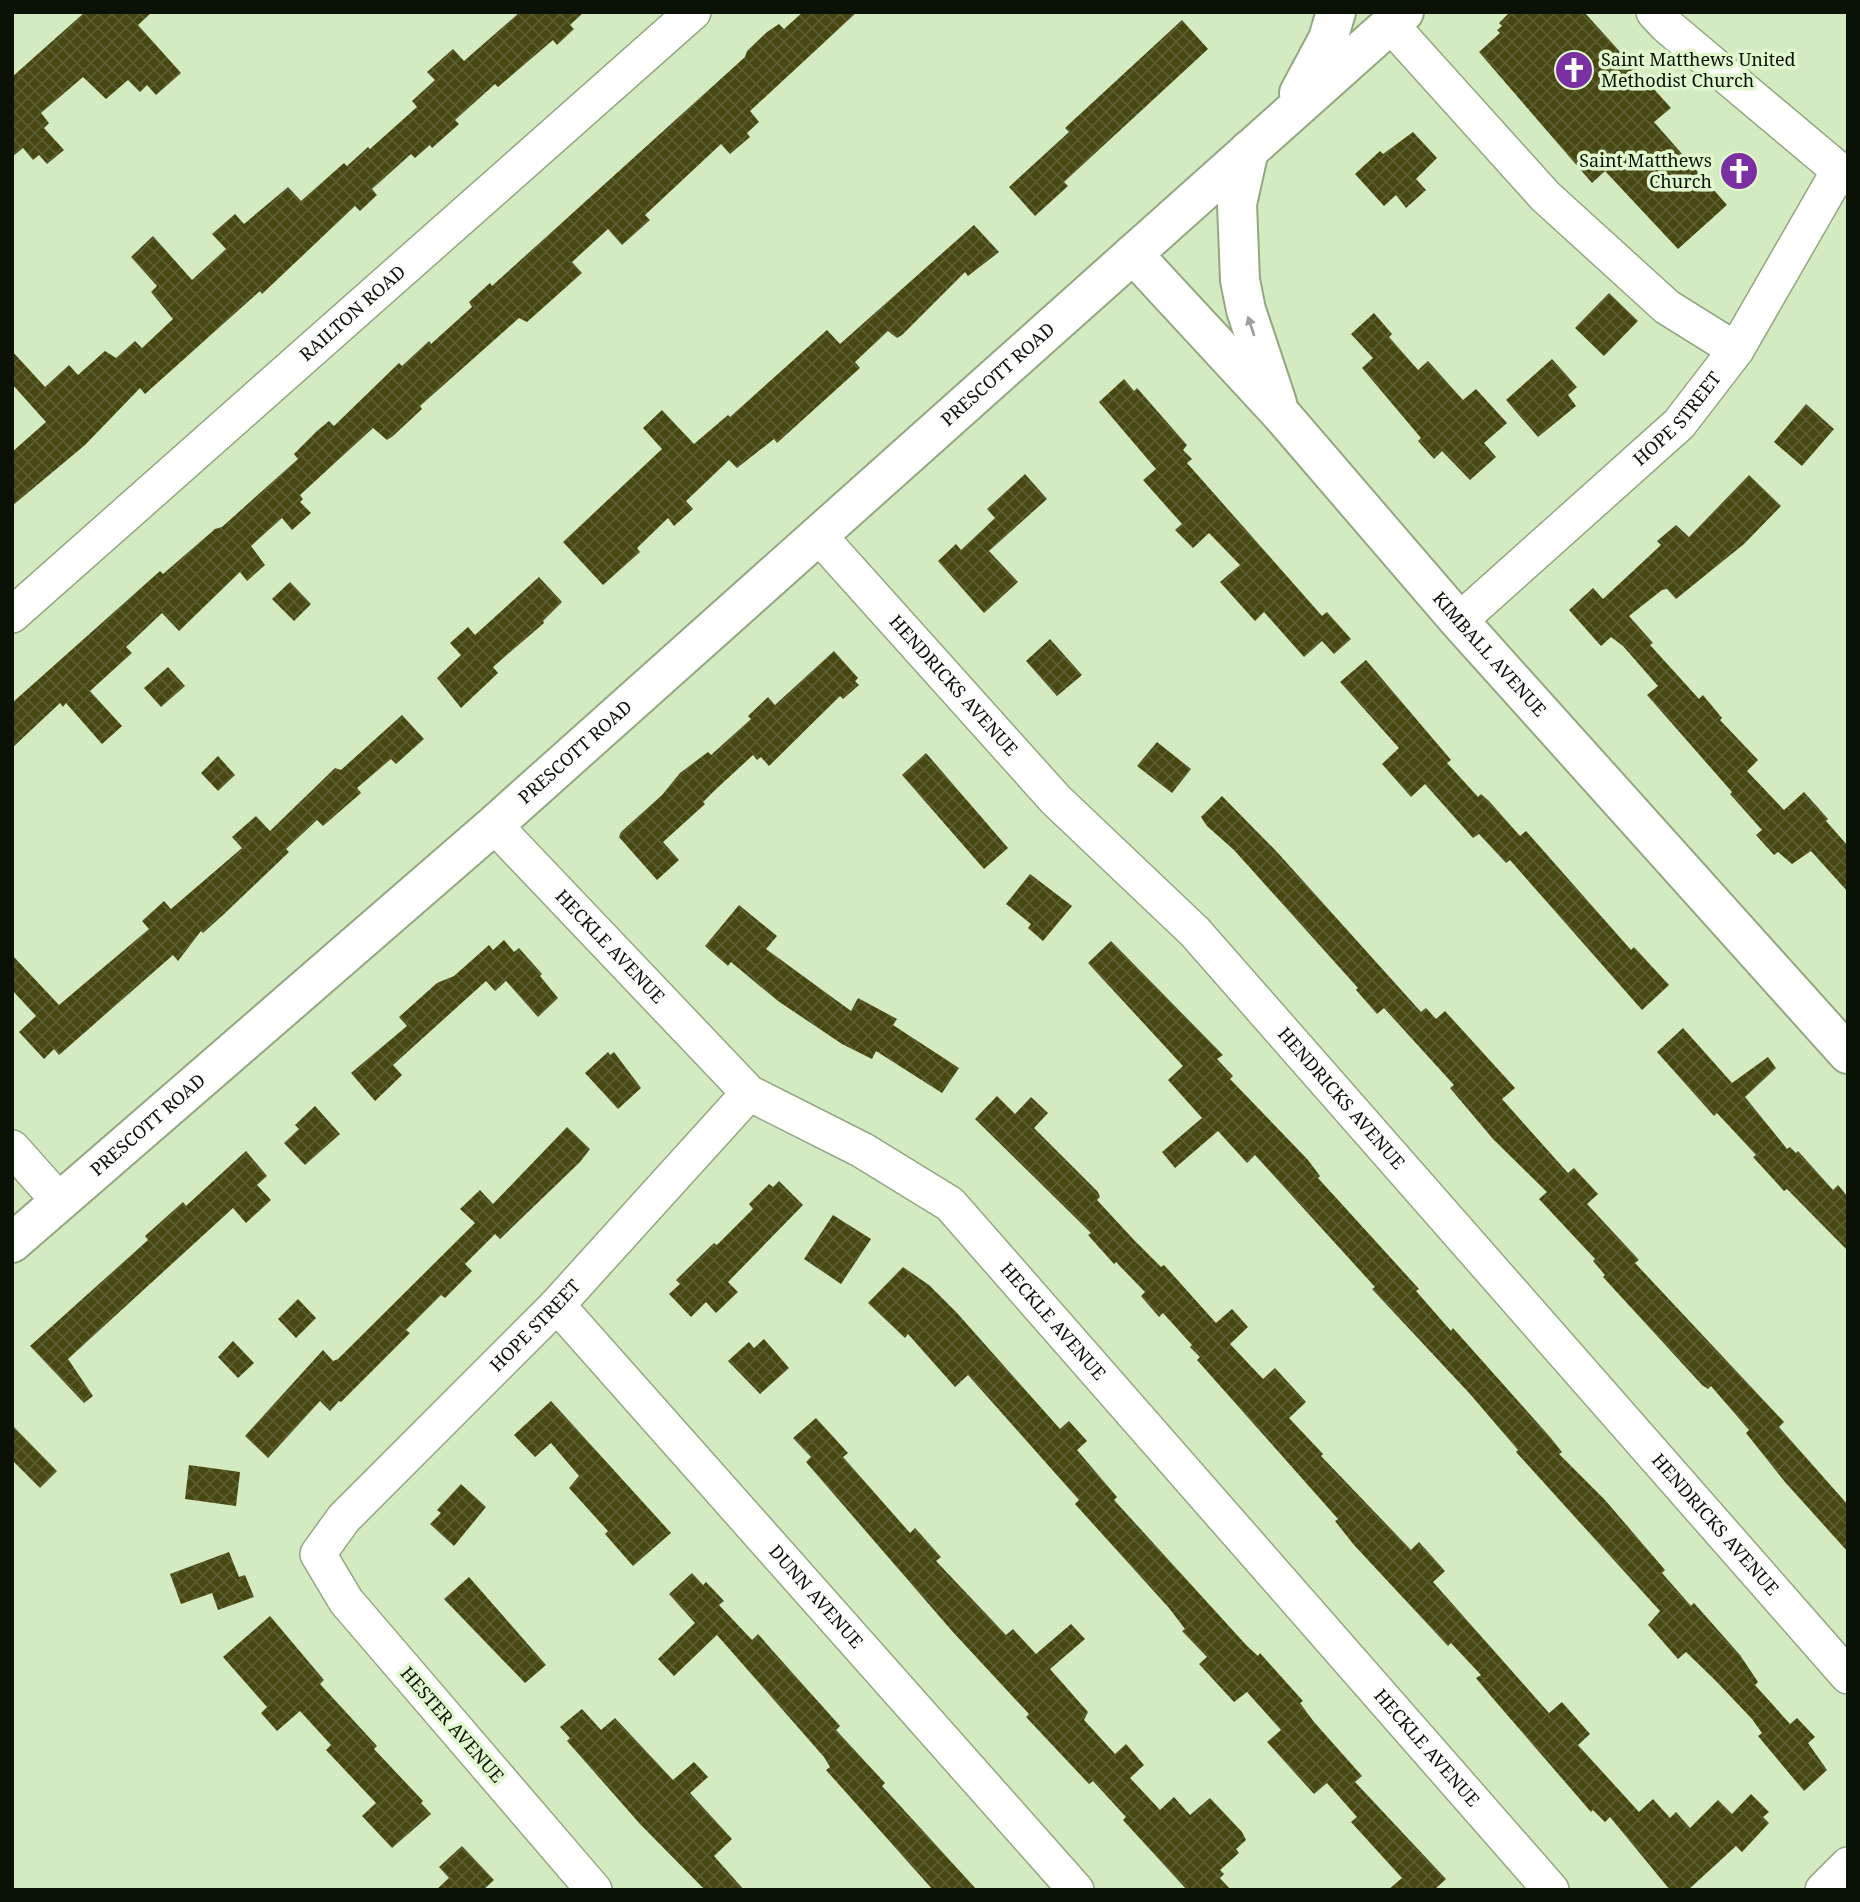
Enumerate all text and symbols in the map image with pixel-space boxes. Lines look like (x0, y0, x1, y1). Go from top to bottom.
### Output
place label: Saint Matthews United Methodist Church (1601, 47, 1796, 92)
church icon: Saint Matthews United Methodist Church (1553, 49, 1595, 91)
place label: Saint Matthews Church (1579, 148, 1712, 193)
church icon: Saint Matthews Church (1718, 150, 1760, 192)
street label: RAILTON ROAD (294, 259, 410, 366)
one-way arrow (1246, 316, 1256, 337)
street label: PRESCOTT ROAD (935, 317, 1059, 431)
street label: HOPE STREET (1628, 366, 1726, 470)
street label: KIMBALL AVENUE (1428, 586, 1552, 721)
street label: HENDRICKS AVENUE (885, 609, 1024, 760)
street label: PRESCOTT ROAD (513, 694, 637, 809)
street label: HECKLE AVENUE (551, 884, 671, 1008)
street label: HENDRICKS AVENUE (1273, 1022, 1411, 1174)
street label: PRESCOTT ROAD (85, 1068, 210, 1181)
street label: HECKLE AVENUE (996, 1257, 1112, 1385)
street label: HOPE STREET (484, 1274, 585, 1377)
street label: HENDRICKS AVENUE (1647, 1448, 1785, 1600)
street label: DUNN AVENUE (764, 1539, 869, 1653)
street label: HESTER AVENUE (396, 1661, 510, 1787)
street label: HECKLE AVENUE (1369, 1683, 1485, 1811)

